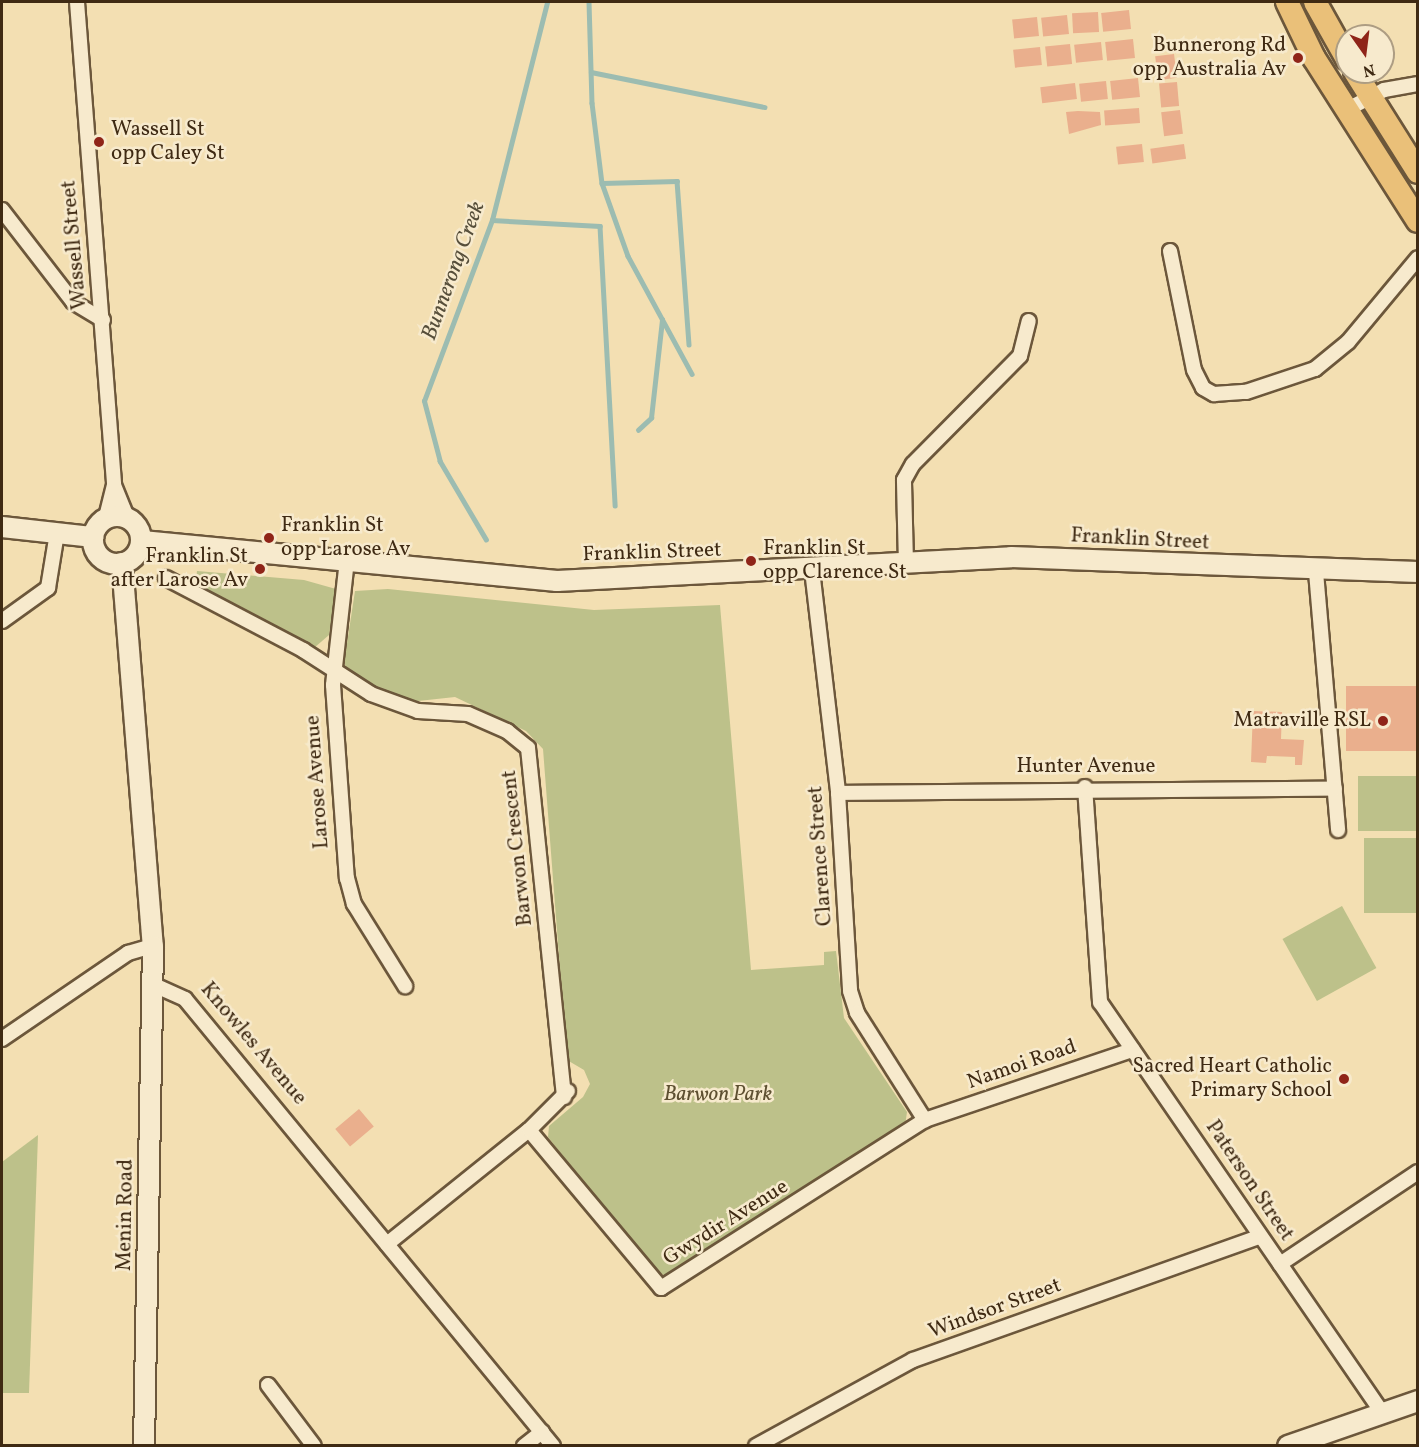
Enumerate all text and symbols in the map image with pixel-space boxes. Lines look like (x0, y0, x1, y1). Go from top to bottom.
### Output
north arrow (1335, 24, 1395, 84)
place label: Bunnerong Rd opp Australia Av (1133, 33, 1286, 83)
marker: Bunnerong Rd opp Australia Av (1291, 51, 1305, 65)
text: N (1361, 57, 1377, 82)
place label: Wassell St opp Caley St (111, 117, 225, 167)
marker: Wassell St opp Caley St (92, 135, 106, 149)
street label: Wassell Street (57, 179, 93, 311)
water label: Bunnerong Creek (417, 198, 491, 344)
place label: Franklin St opp Larose Av (281, 513, 410, 563)
street label: Franklin Street (1070, 524, 1210, 556)
marker: Franklin St opp Larose Av (262, 531, 276, 545)
place label: Franklin St opp Clarence St (763, 536, 907, 586)
street label: Franklin Street (582, 538, 722, 568)
place label: Franklin St after Larose Av (110, 544, 248, 594)
marker: Franklin St opp Clarence St (744, 554, 758, 568)
marker: Franklin St after Larose Av (253, 562, 267, 576)
place label: Matraville RSL (1233, 708, 1371, 734)
street label: Larose Avenue (301, 714, 335, 850)
marker: Matraville RSL (1376, 714, 1390, 728)
street label: Hunter Avenue (1017, 754, 1155, 780)
street label: Barwon Crescent (497, 769, 539, 927)
street label: Clarence Street (804, 785, 838, 927)
street label: Knowles Avenue (194, 978, 312, 1110)
street label: Namoi Road (964, 1035, 1080, 1095)
place label: Sacred Heart Catholic Primary School (1132, 1054, 1332, 1104)
marker: Sacred Heart Catholic Primary School (1337, 1072, 1351, 1086)
park label: Barwon Park (664, 1082, 772, 1108)
street label: Paterson Street (1199, 1116, 1299, 1246)
street label: Menin Road (112, 1159, 140, 1271)
street label: Gwydir Avenue (659, 1175, 793, 1271)
street label: Windsor Street (925, 1273, 1065, 1345)

